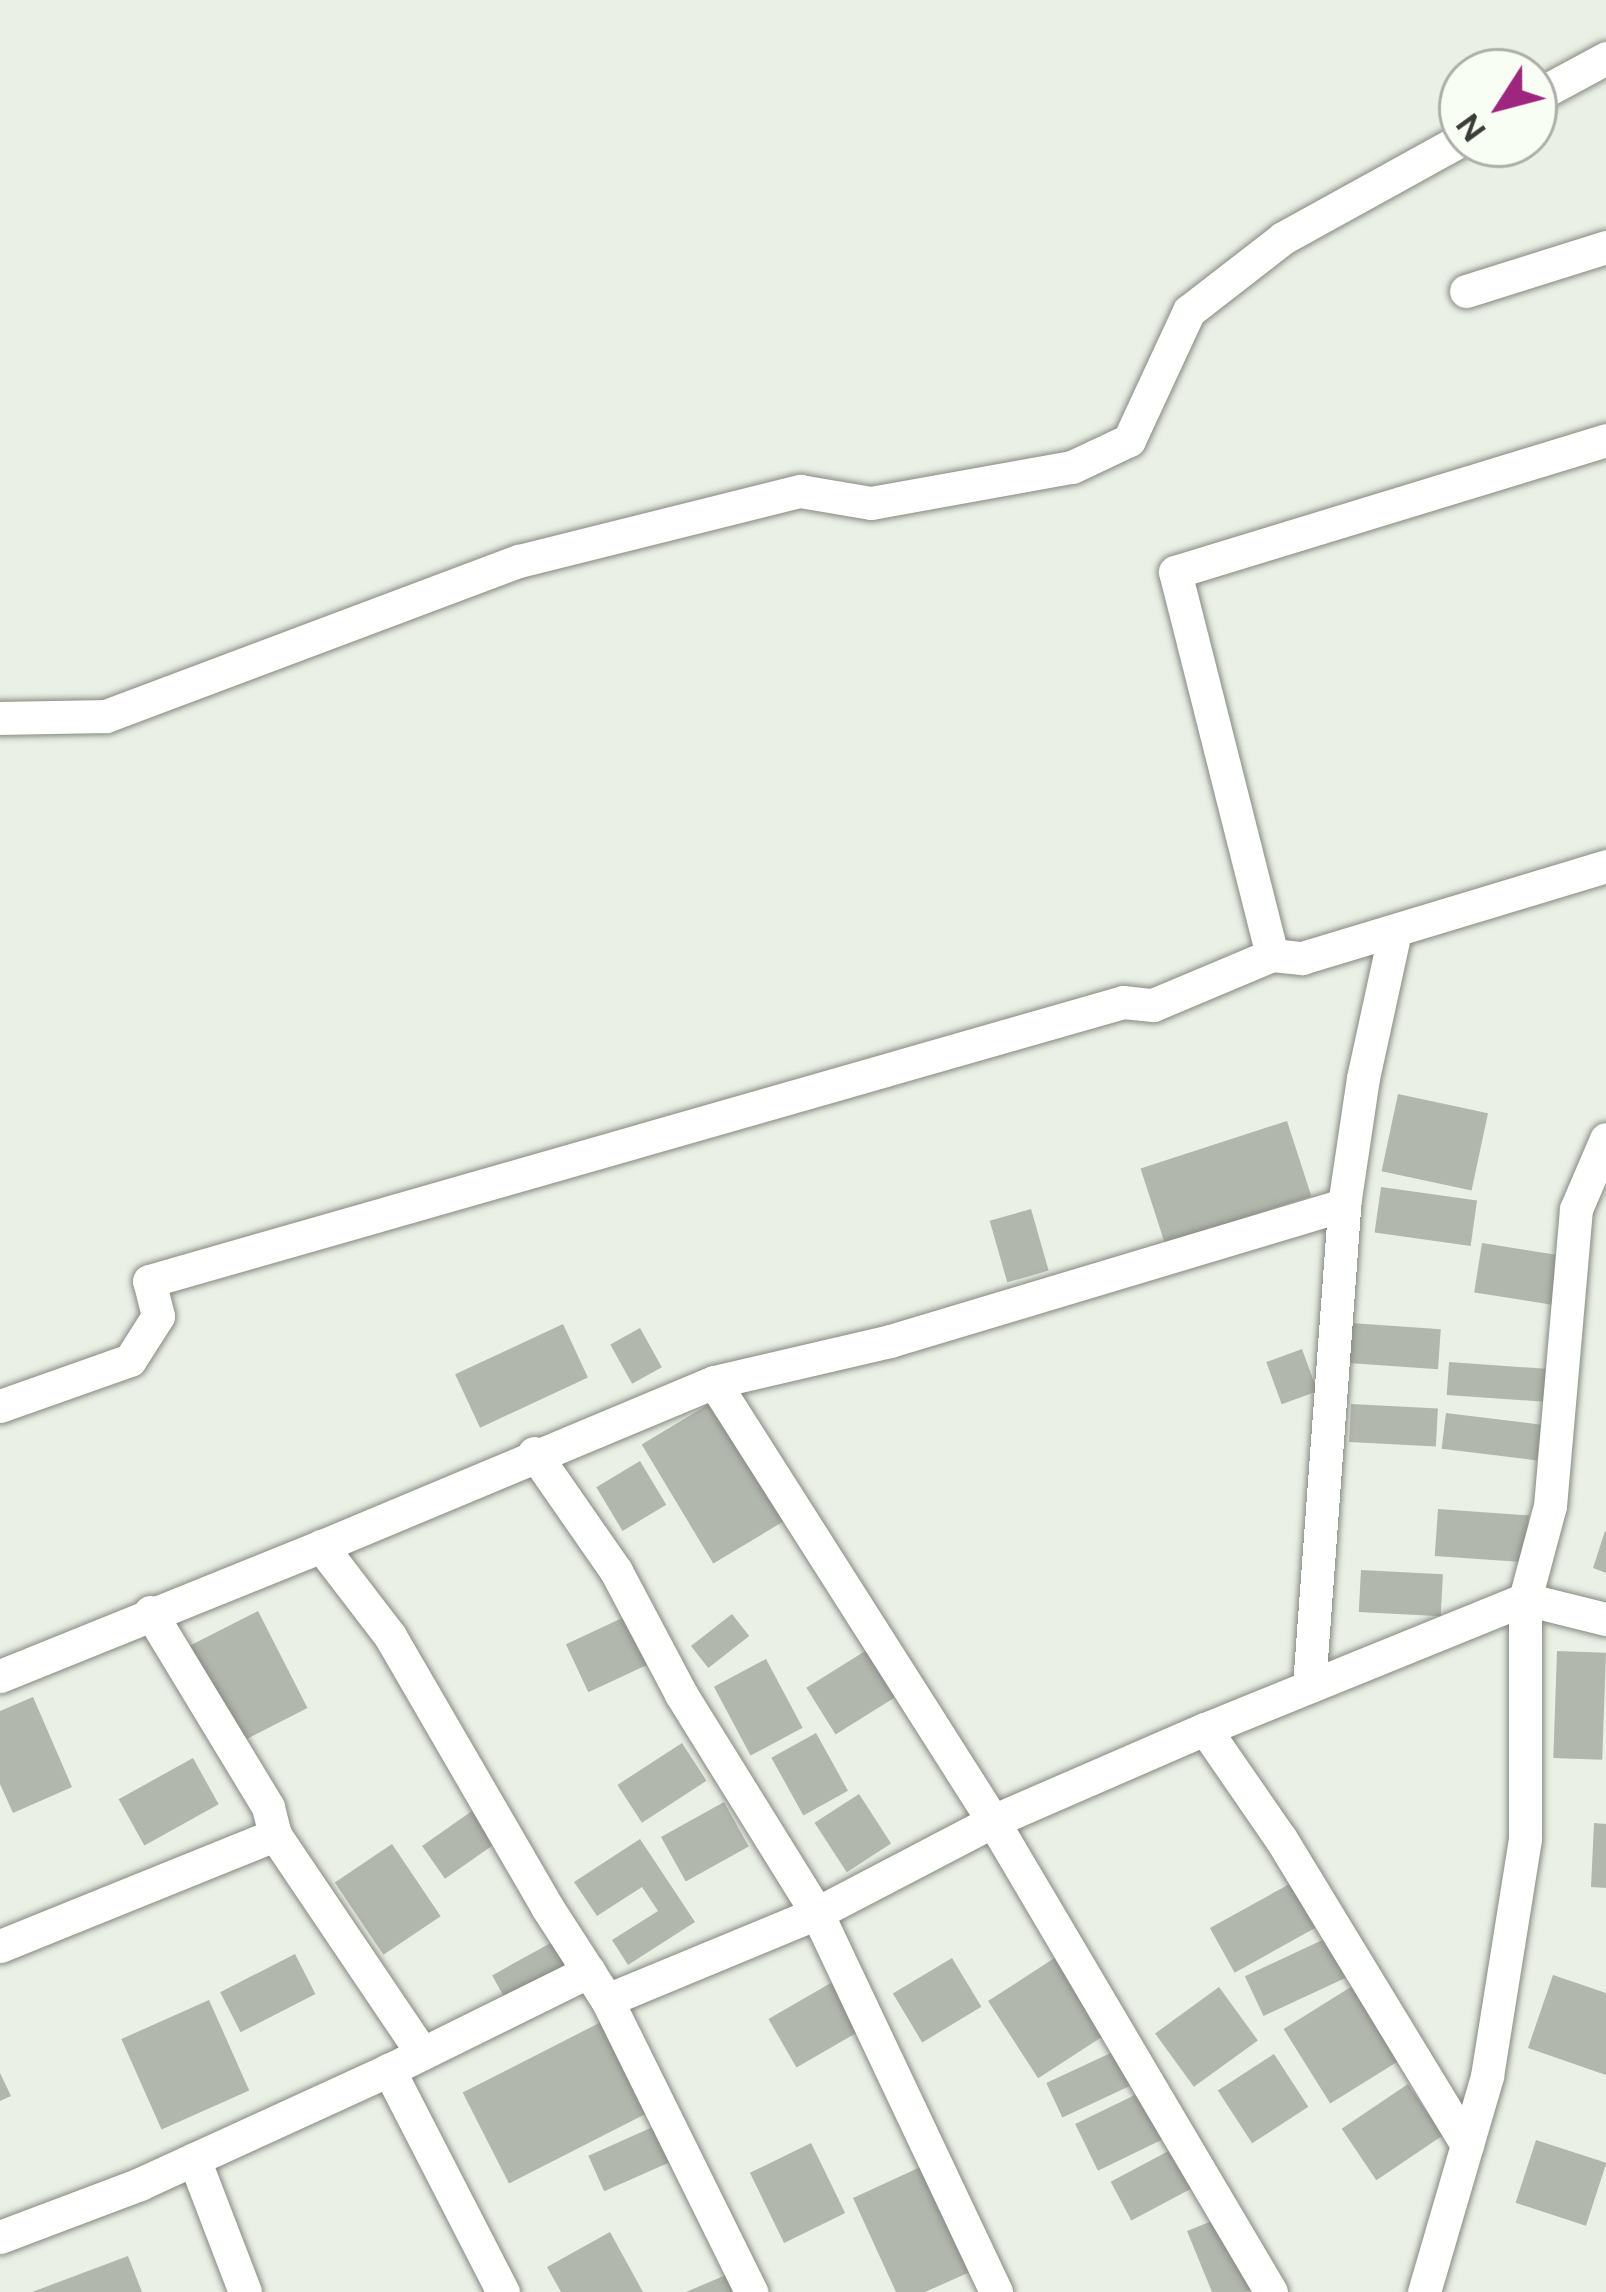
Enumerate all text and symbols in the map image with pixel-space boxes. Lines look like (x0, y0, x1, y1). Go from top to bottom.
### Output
north arrow (1438, 48, 1558, 168)
text: N (1446, 105, 1495, 150)

